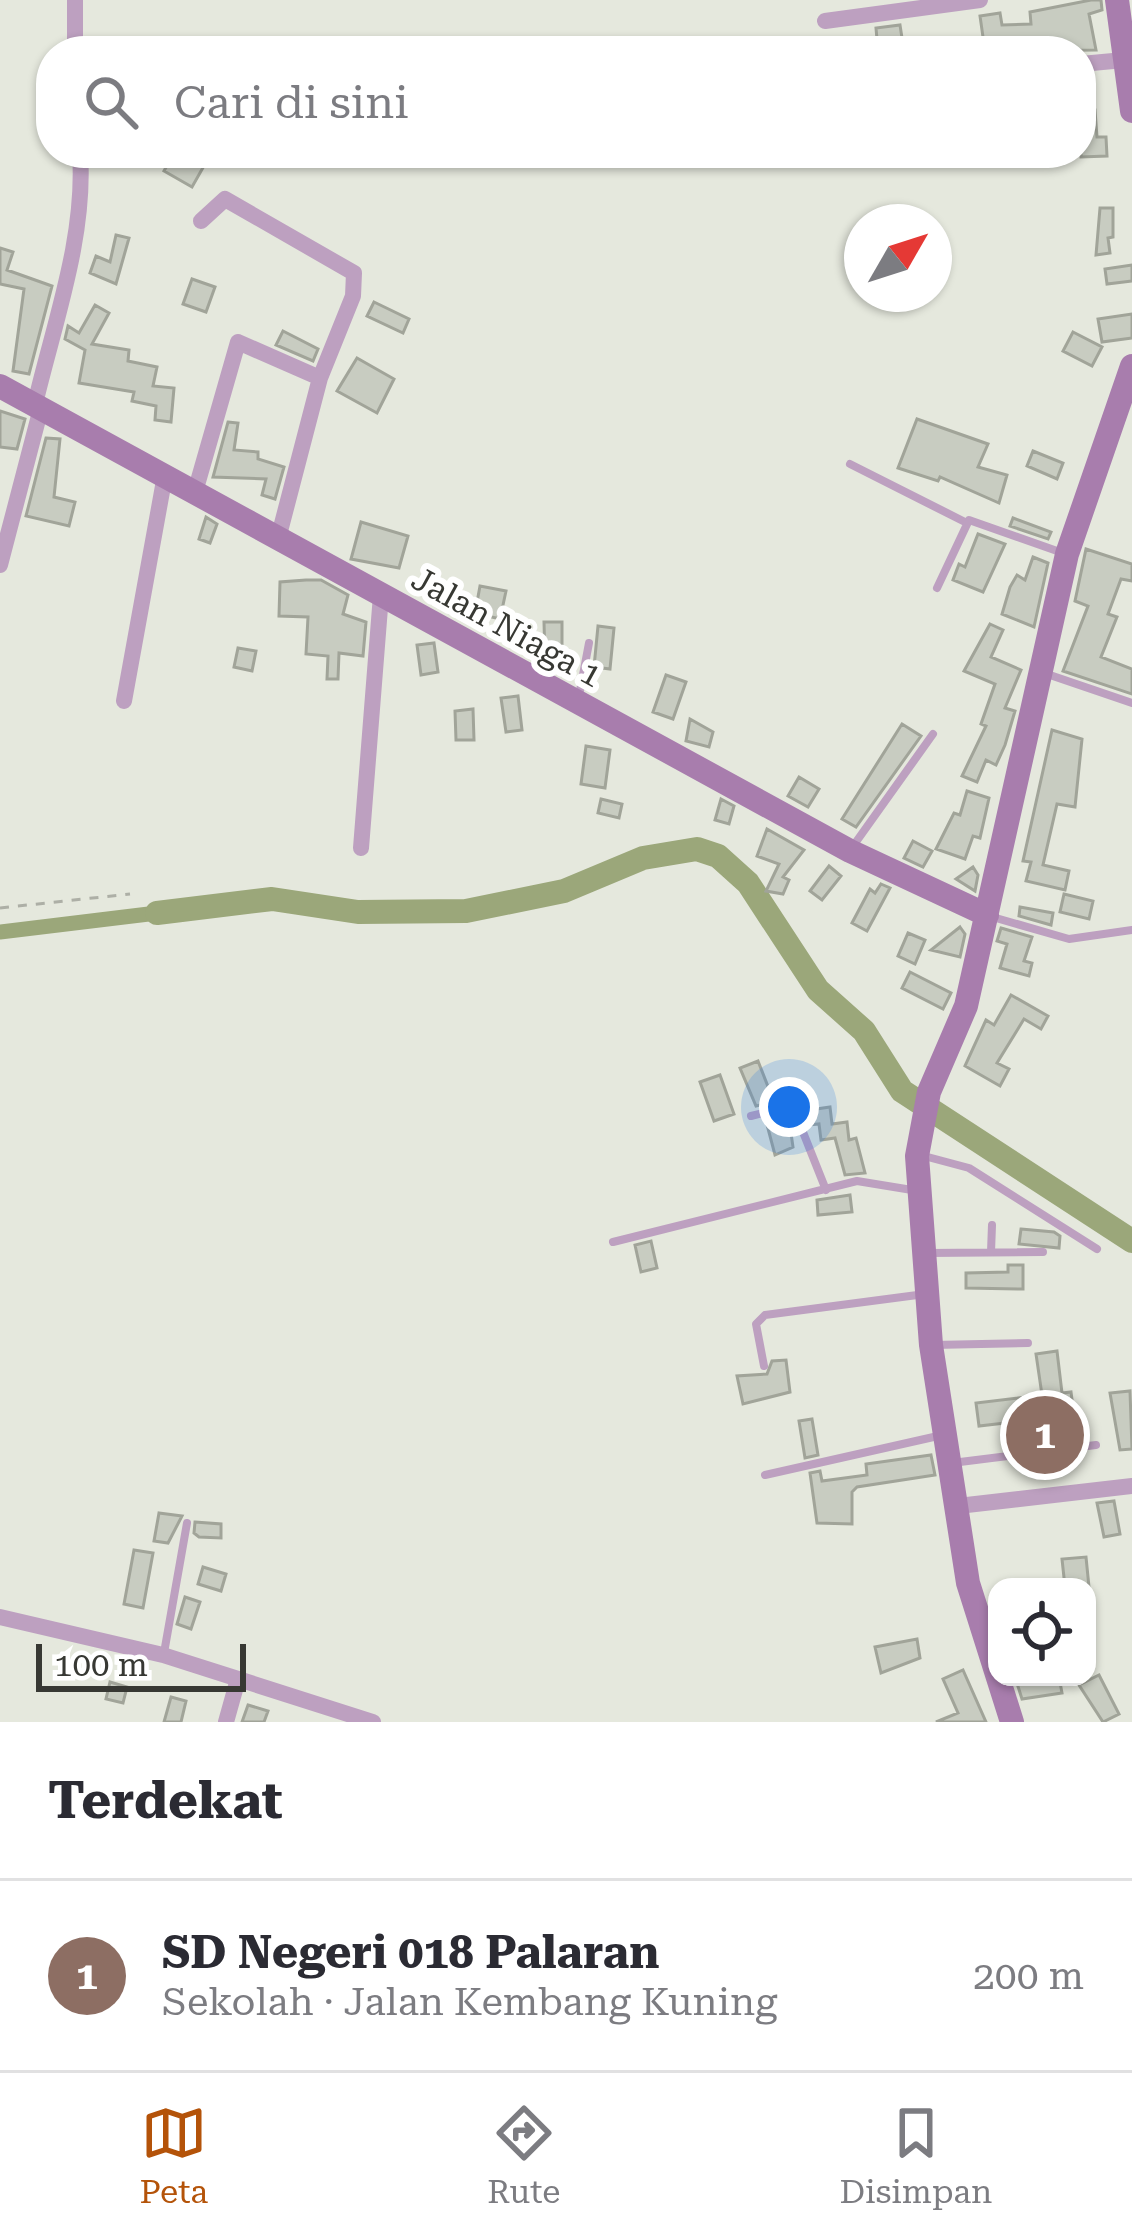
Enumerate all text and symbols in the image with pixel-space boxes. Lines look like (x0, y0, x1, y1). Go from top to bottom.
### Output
search box (36, 36, 1096, 168)
icon: search (78, 69, 144, 135)
text: Cari di sini (174, 76, 409, 129)
north arrow (844, 204, 952, 312)
street label: Jalan Niaga 1 (405, 559, 609, 695)
your location (759, 1077, 819, 1137)
pin: 1 (1006, 1390, 1084, 1480)
map controls (988, 1578, 1096, 1686)
button: locate (988, 1578, 1096, 1686)
scale bar (36, 1638, 246, 1691)
text: 100 m (54, 1645, 148, 1684)
text: Terdekat (48, 1771, 283, 1830)
text: SD Negeri 018 Palaran (162, 1926, 659, 1979)
text: 1 (76, 1953, 98, 1999)
text: 200 m (973, 1953, 1084, 1999)
text: Sekolah · Jalan Kembang Kuning (162, 1979, 777, 2025)
tab: Peta (140, 2100, 208, 2211)
tab: Rute (487, 2100, 560, 2211)
tab: Disimpan (839, 2100, 992, 2211)

